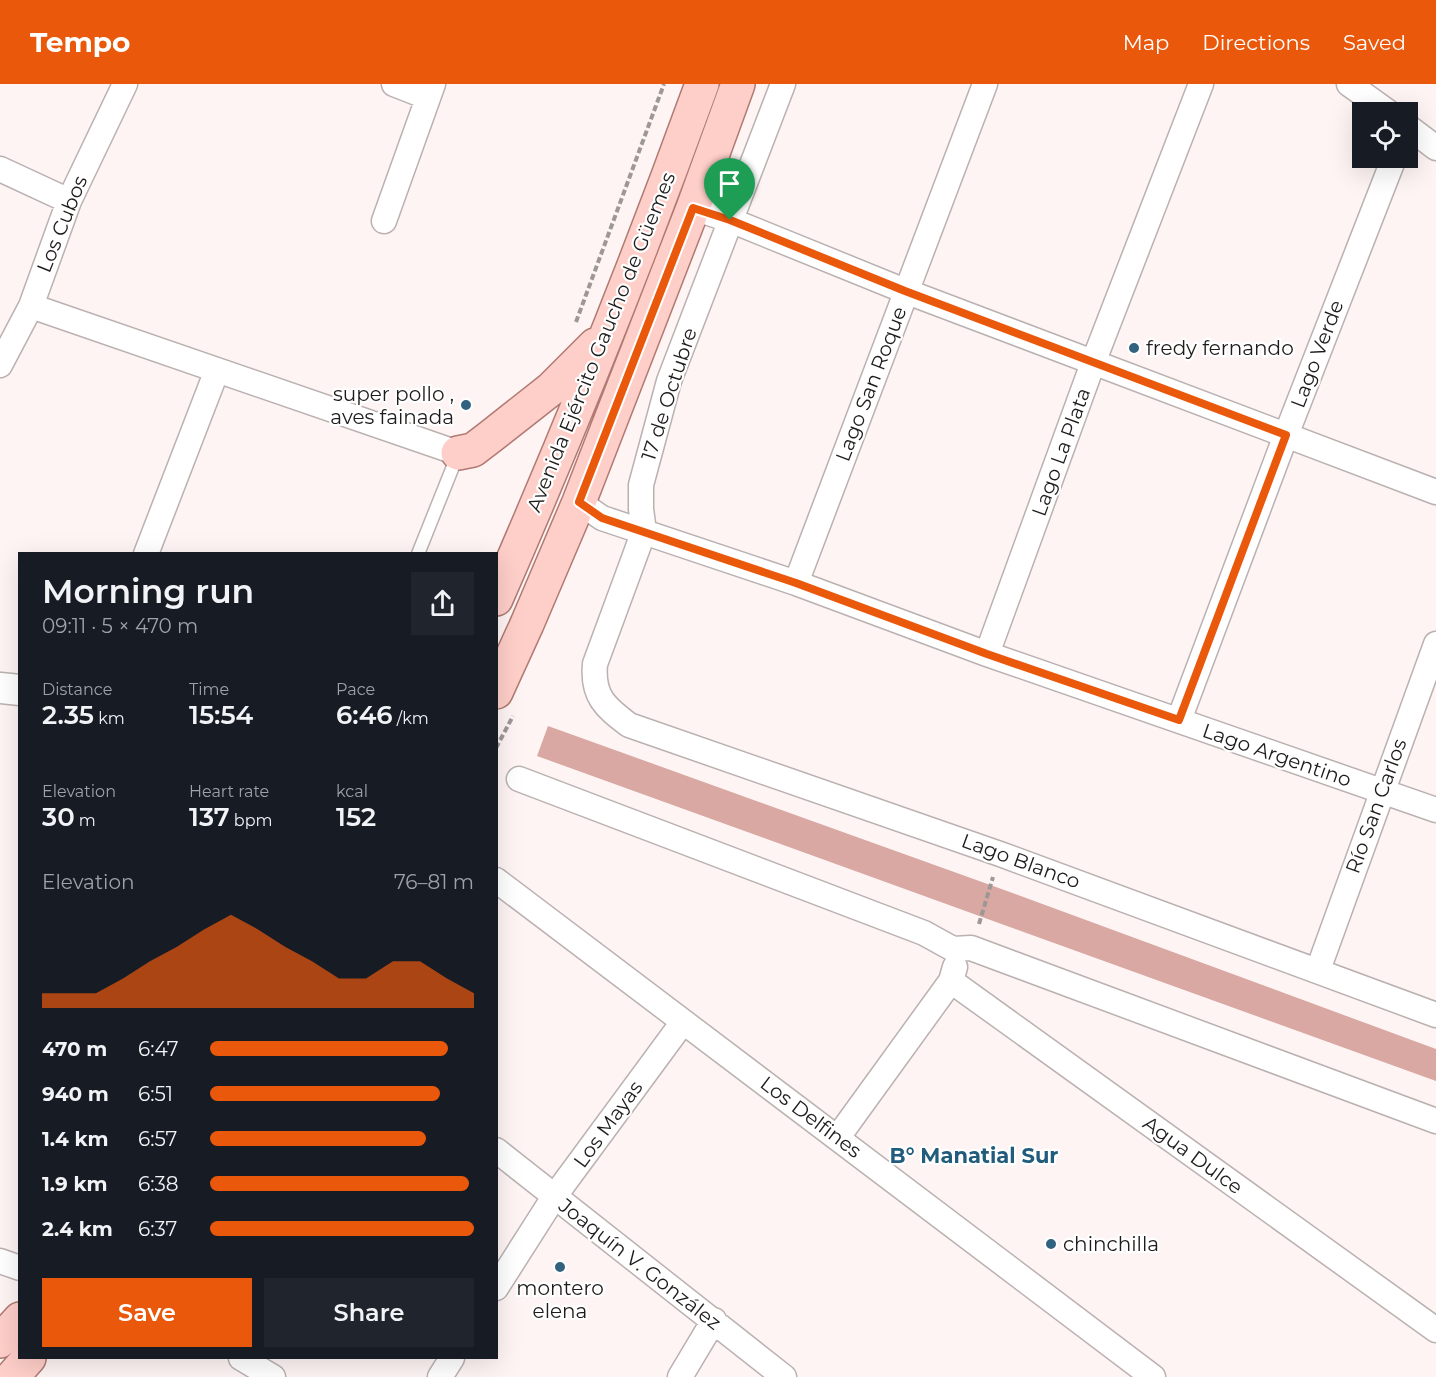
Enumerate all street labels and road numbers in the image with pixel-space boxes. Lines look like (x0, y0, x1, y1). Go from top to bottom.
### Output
street label: Avenida Ejército Gaucho de Güemes (522, 168, 680, 515)
street label: Los Cubos (32, 172, 92, 276)
street label: Lago Verde (1285, 297, 1349, 411)
street label: Lago San Roque (830, 303, 912, 465)
street label: 17 de Octubre (636, 325, 702, 463)
street label: Lago La Plata (1027, 384, 1095, 520)
street label: Lago Argentino (1199, 718, 1355, 792)
street label: Río San Carlos (1340, 735, 1412, 877)
street label: Lago Blanco (958, 828, 1084, 894)
street label: Los Delfines (756, 1071, 867, 1163)
street label: Los Mayas (568, 1076, 648, 1172)
street label: Agua Dulce (1139, 1111, 1247, 1199)
street label: Joaquín V. González (553, 1193, 726, 1335)

